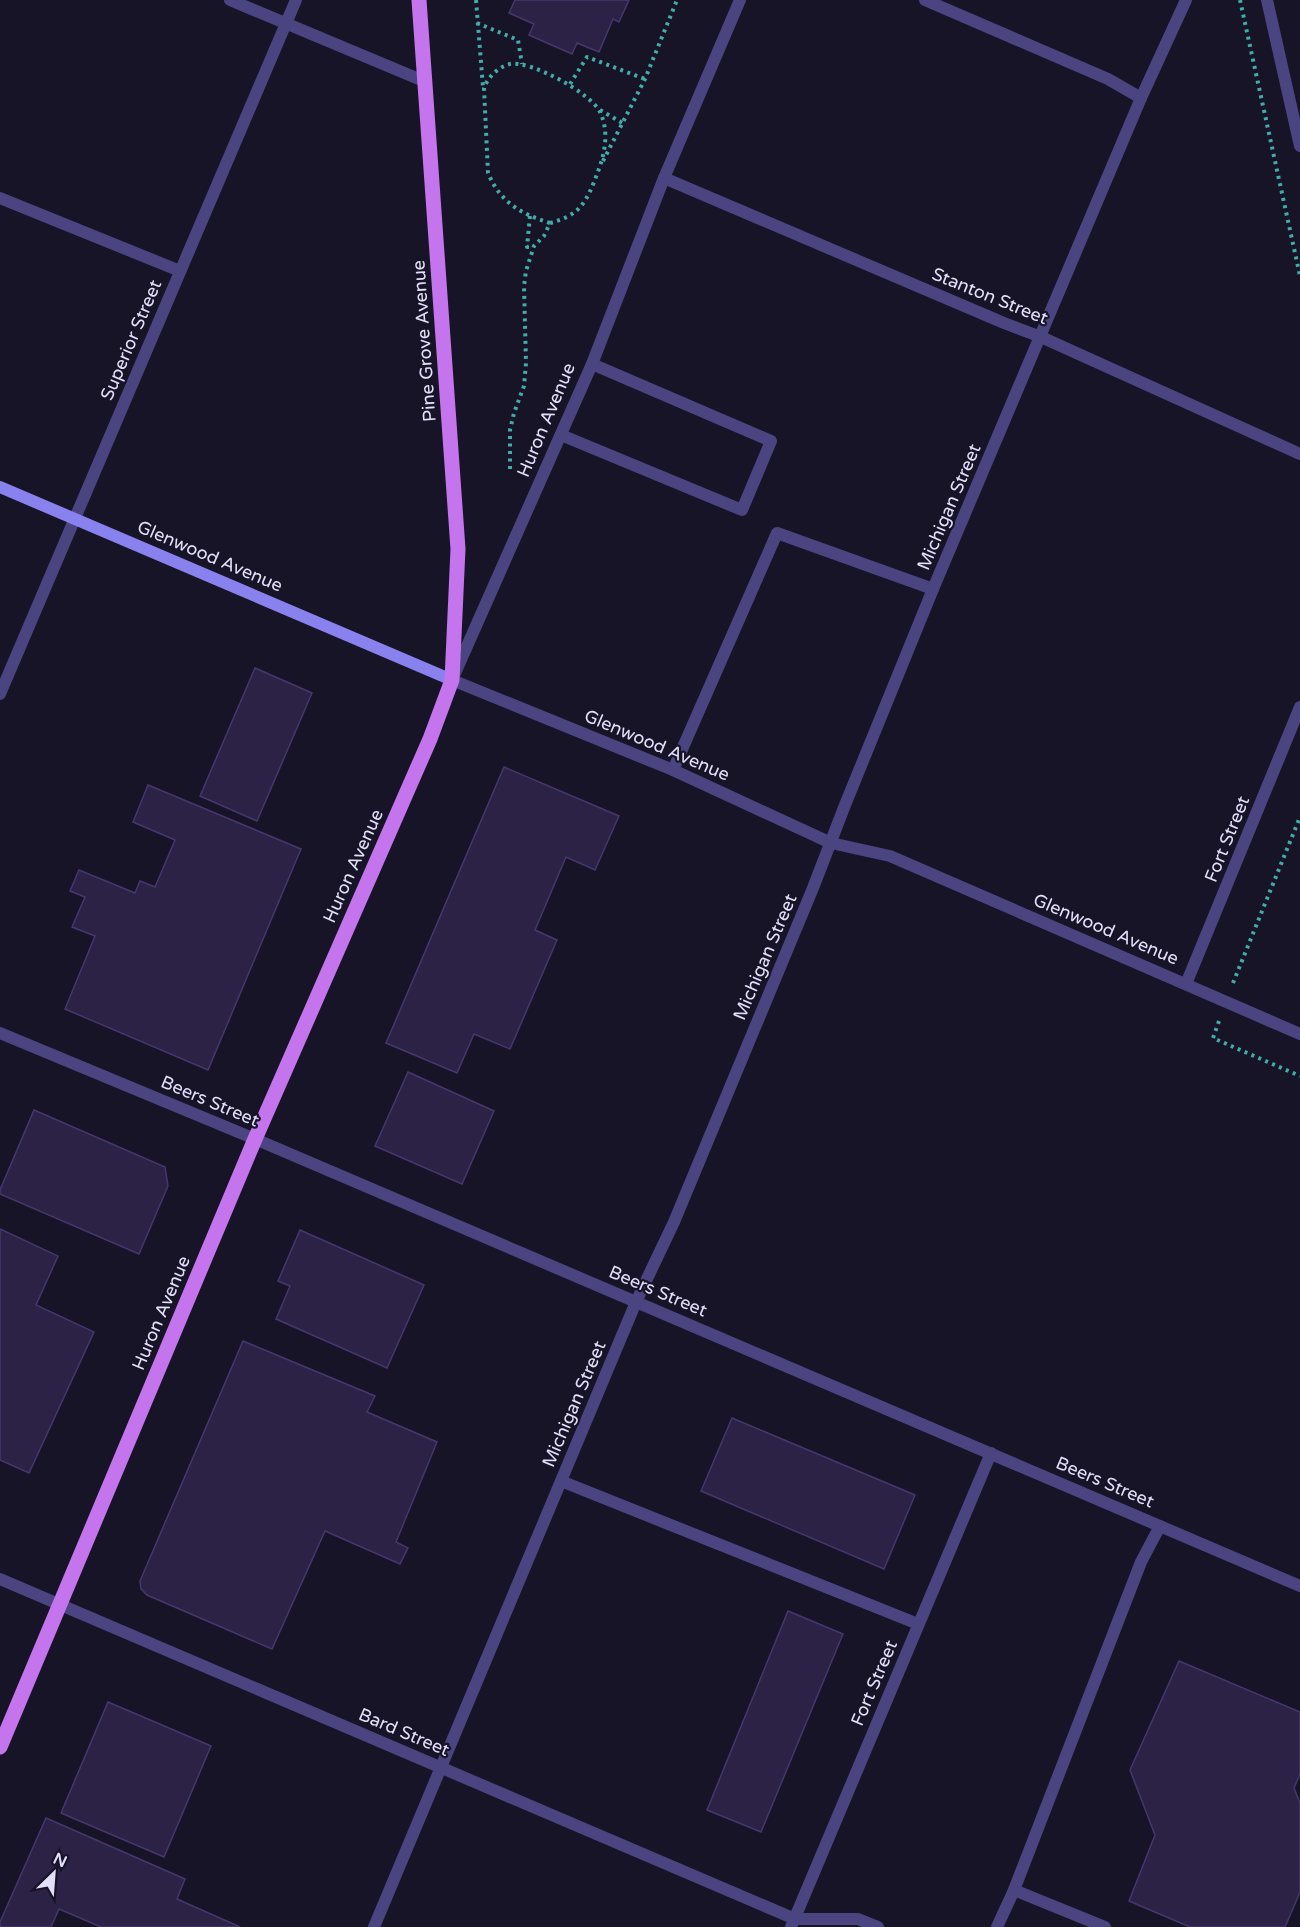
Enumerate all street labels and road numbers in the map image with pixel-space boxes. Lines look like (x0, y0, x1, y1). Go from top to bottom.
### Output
street label: Pine Grove Avenue (407, 259, 441, 423)
street label: Stanton Street (929, 263, 1051, 329)
street label: Superior Street (96, 276, 166, 404)
street label: Huron Avenue (512, 360, 580, 480)
street label: Michigan Street (912, 440, 986, 574)
street label: Glenwood Avenue (134, 515, 286, 597)
street label: Glenwood Avenue (581, 704, 733, 786)
street label: Fort Street (1200, 793, 1254, 885)
street label: Huron Avenue (318, 806, 388, 926)
street label: Glenwood Avenue (1030, 888, 1182, 970)
street label: Michigan Street (728, 890, 802, 1024)
street label: Beers Street (158, 1070, 262, 1132)
street label: Huron Avenue (127, 1253, 195, 1373)
street label: Beers Street (606, 1260, 710, 1322)
street label: Michigan Street (537, 1337, 611, 1471)
street label: Beers Street (1053, 1451, 1157, 1513)
street label: Fort Street (846, 1637, 902, 1729)
street label: Bard Street (355, 1703, 453, 1761)

